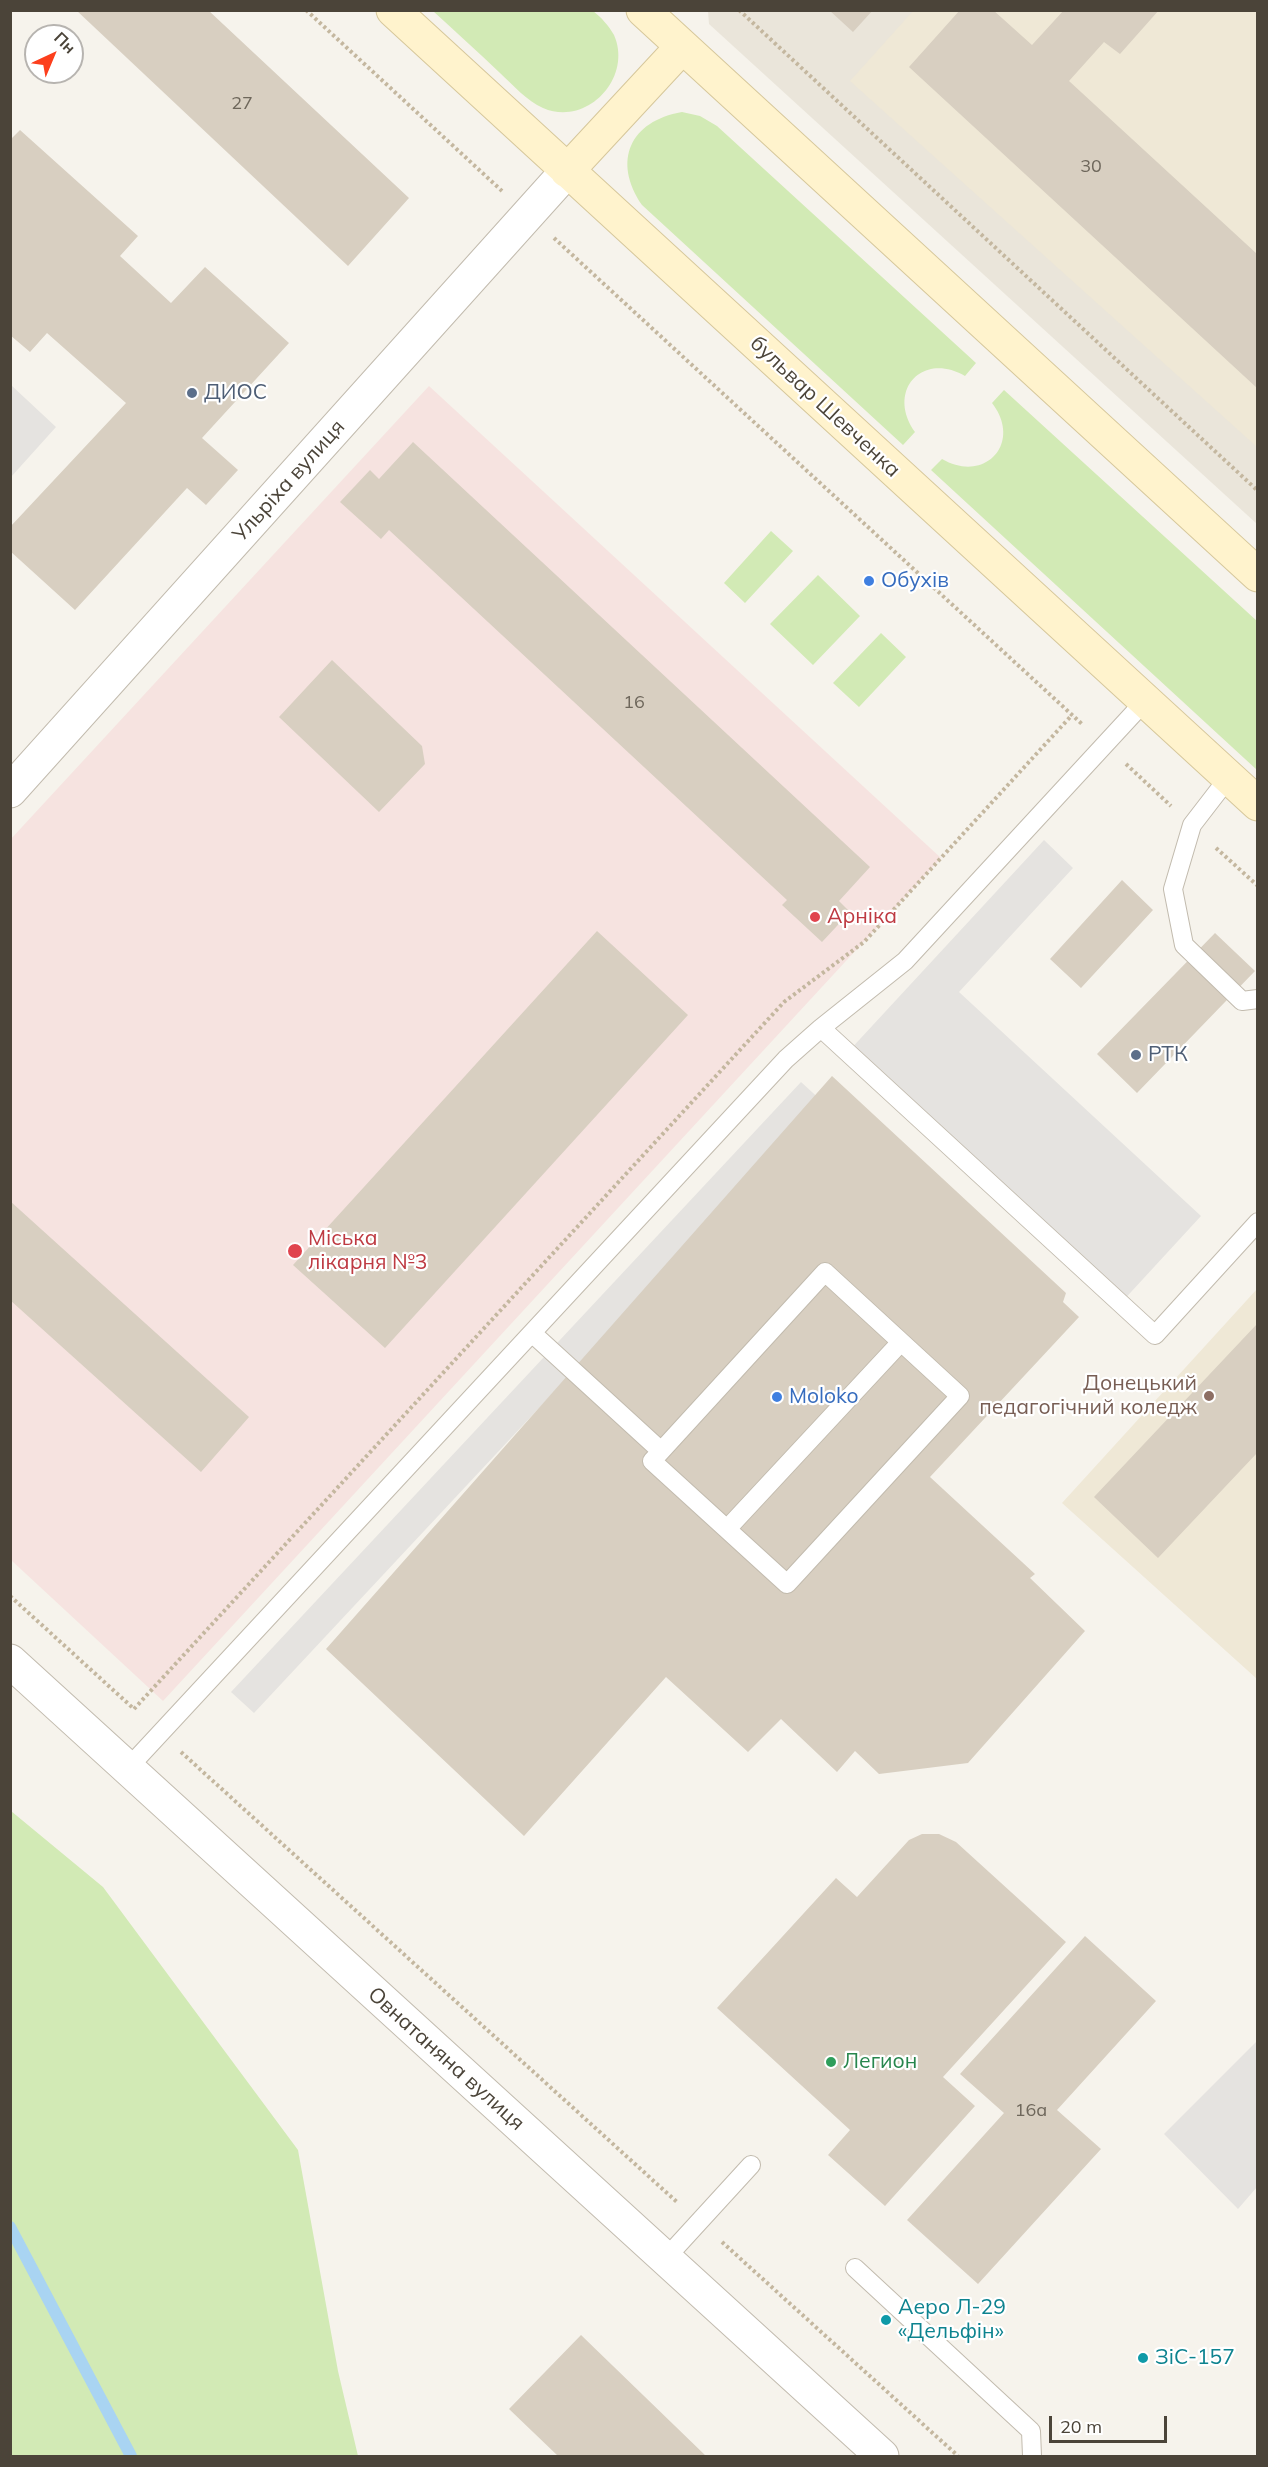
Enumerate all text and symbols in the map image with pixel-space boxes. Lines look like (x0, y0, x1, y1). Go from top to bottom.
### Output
north arrow (24, 24, 84, 84)
text: Пн (50, 28, 80, 57)
house number: 27 (231, 93, 253, 115)
house number: 30 (1080, 156, 1102, 178)
street label: бульвар Шевченка (745, 331, 905, 483)
place label: ДИОС (204, 380, 267, 406)
marker: ДИОС (185, 386, 199, 400)
street label: Ульріха вулиця (228, 415, 350, 547)
place label: Обухів (881, 568, 949, 594)
marker: Обухів (862, 574, 876, 588)
house number: 16 (623, 692, 645, 714)
place label: Арніка (827, 904, 897, 930)
marker: Арніка (808, 910, 822, 924)
place label: РТК (1148, 1042, 1188, 1068)
marker: РТК (1129, 1048, 1143, 1062)
place label: Міська лікарня №3 (308, 1226, 427, 1276)
marker: Міська лікарня №3 (286, 1242, 304, 1260)
place label: Донецький педагогічний коледж (979, 1371, 1197, 1421)
place label: Moloko (789, 1384, 859, 1410)
marker: Донецький педагогічний коледж (1202, 1389, 1216, 1403)
marker: Moloko (770, 1390, 784, 1404)
street label: Овнатаняна вулиця (362, 1982, 530, 2136)
place label: Легион (843, 2049, 917, 2075)
marker: Легион (824, 2055, 838, 2069)
house number: 16а (1015, 2100, 1047, 2122)
place label: Аеро Л-29 «Дельфін» (898, 2295, 1006, 2345)
marker: Аеро Л-29 «Дельфін» (879, 2313, 893, 2327)
place label: ЗіС-157 (1155, 2345, 1235, 2371)
marker: ЗіС-157 (1136, 2351, 1150, 2365)
scale bar (1052, 2404, 1170, 2442)
text: 20 m (1060, 2415, 1102, 2438)

